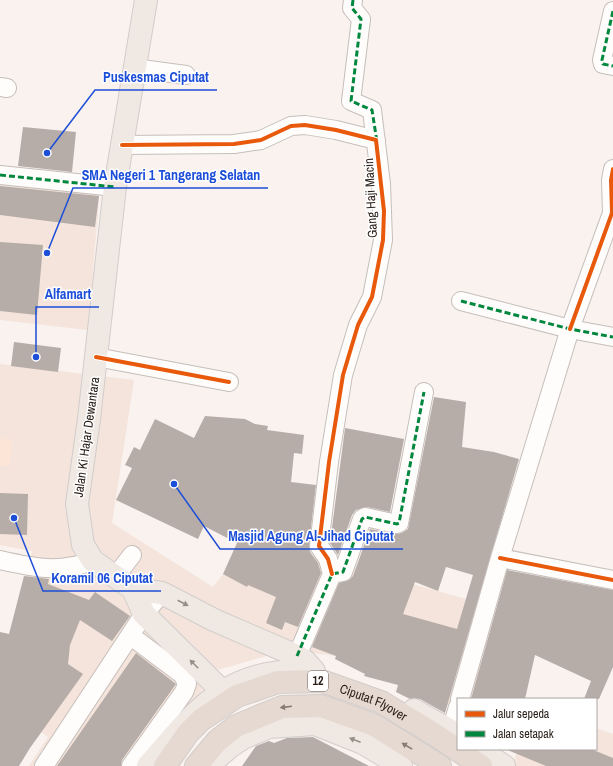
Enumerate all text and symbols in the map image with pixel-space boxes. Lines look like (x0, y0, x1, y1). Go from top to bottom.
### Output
callout: Puskesmas Ciputat (95, 64, 217, 90)
text: Puskesmas Ciputat (103, 68, 209, 86)
street label: Gang Haji Macin (360, 158, 381, 238)
callout: SMA Negeri 1 Tangerang Selatan (73, 162, 268, 188)
text: SMA Negeri 1 Tangerang Selatan (82, 166, 260, 184)
callout: Alfamart (36, 281, 99, 307)
text: Alfamart (45, 285, 91, 303)
street label: Jalan Ki Hajar Dewantara (70, 376, 103, 498)
callout: Masjid Agung Al-Jihad Ciputat (220, 523, 403, 549)
text: Masjid Agung Al-Jihad Ciputat (228, 527, 394, 545)
callout: Koramil 06 Ciputat (43, 565, 161, 591)
text: Koramil 06 Ciputat (51, 569, 153, 587)
one-way arrow (177, 600, 189, 607)
one-way arrow (189, 659, 199, 669)
road number: 12 (308, 671, 328, 691)
street label: Ciputat Flyover (337, 680, 411, 725)
legend (457, 698, 597, 750)
one-way arrow (280, 704, 292, 711)
text: Jalur sepeda (493, 706, 550, 722)
text: Jalan setapak (493, 726, 554, 742)
one-way arrow (348, 736, 360, 742)
one-way arrow (401, 742, 413, 749)

